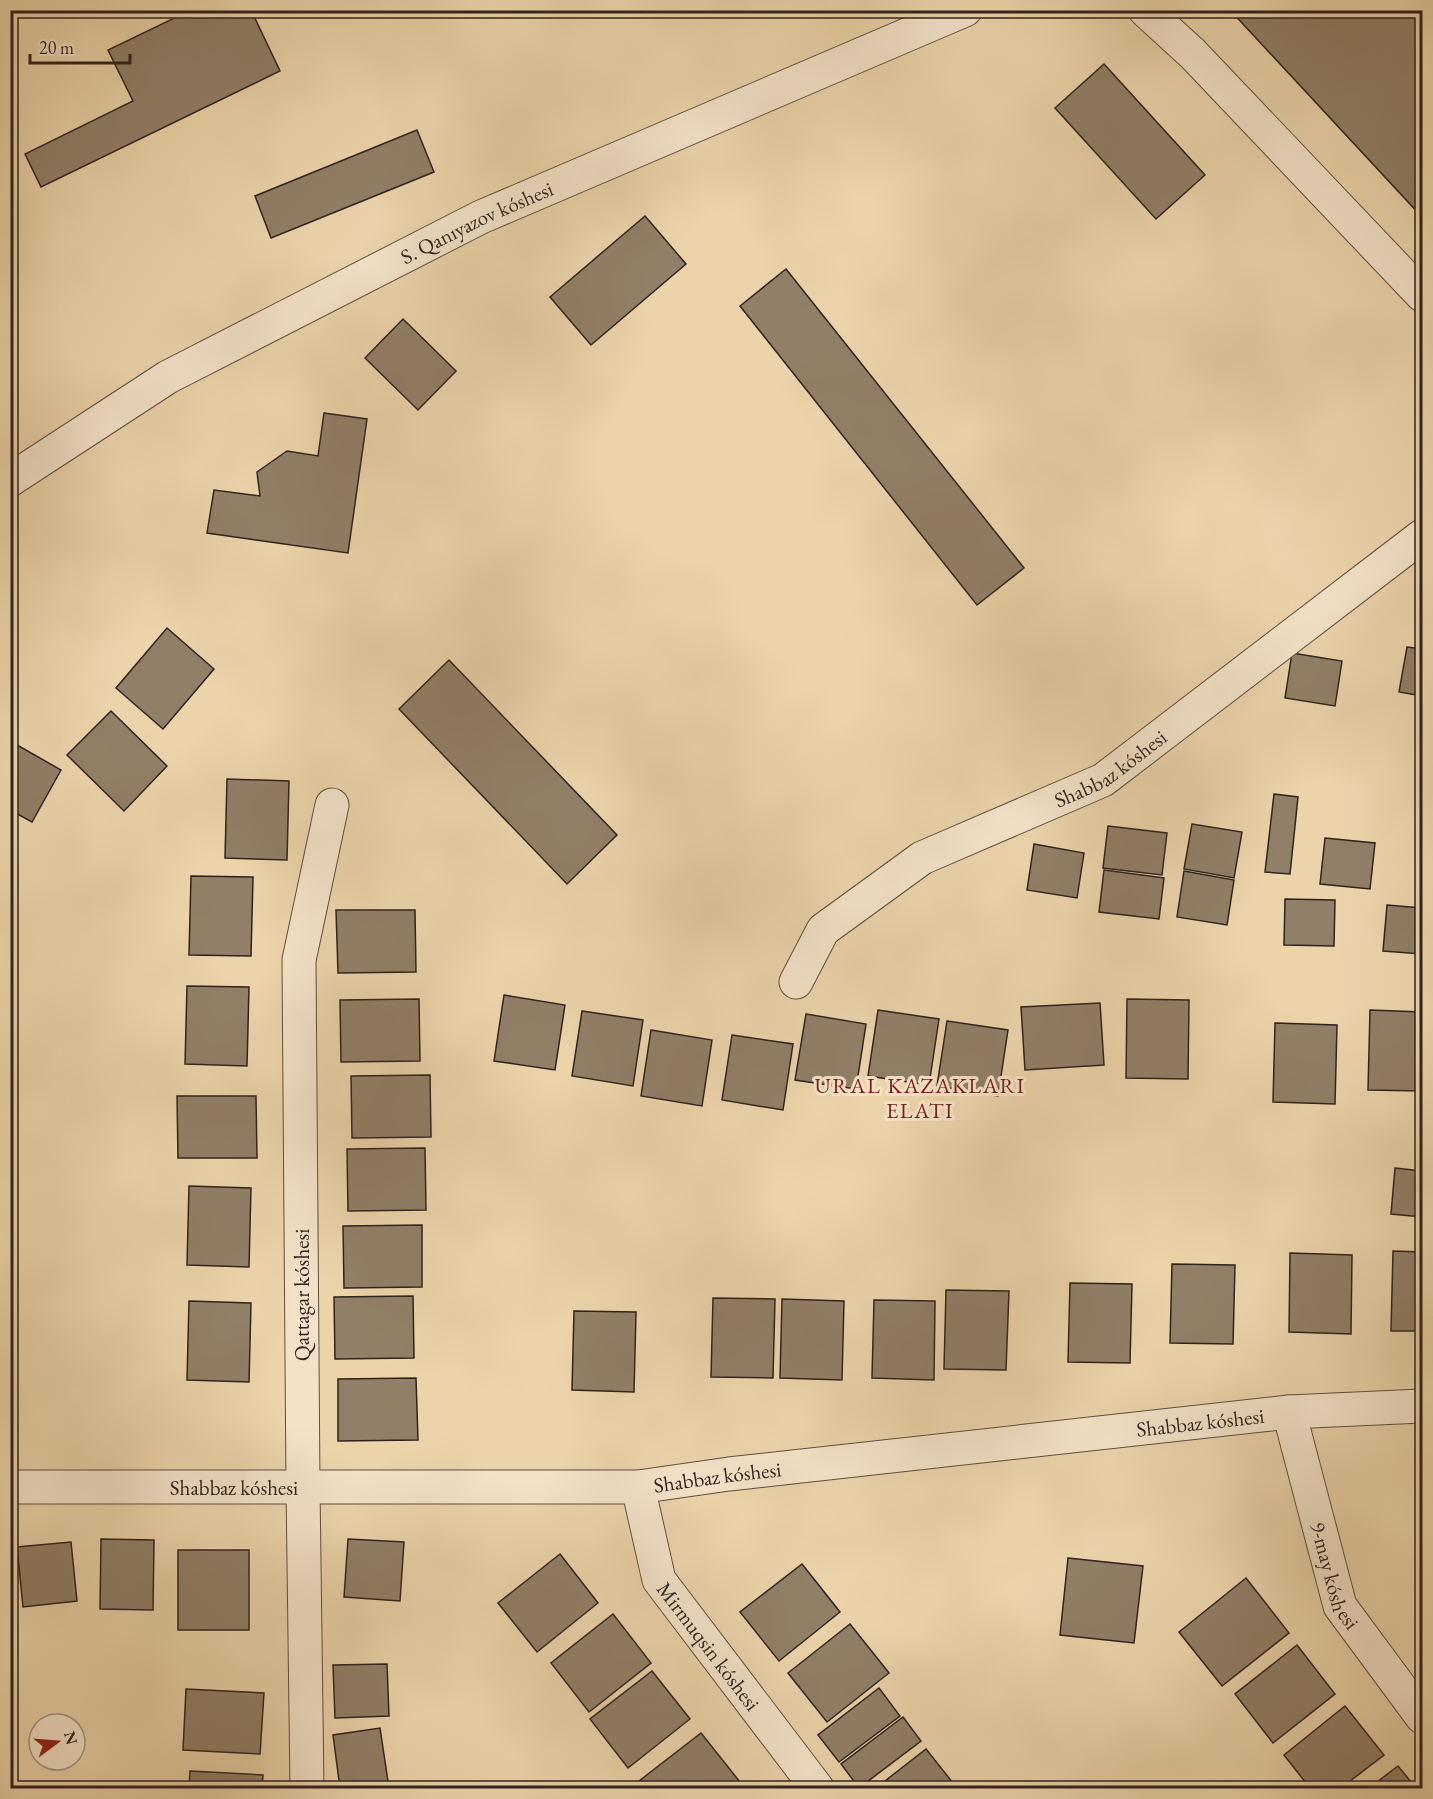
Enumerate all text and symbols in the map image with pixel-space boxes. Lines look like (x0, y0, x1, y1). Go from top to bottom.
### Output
scale bar (30, 27, 130, 65)
text: 20 m (39, 36, 74, 59)
street label: S. Qanıyazov kóshesi (396, 174, 557, 270)
street label: Shabbaz kóshesi (1050, 723, 1172, 813)
district label: URAL KAZAKLARI ELATI (814, 1071, 1026, 1125)
street label: Qattagar kóshesi (288, 1229, 316, 1361)
street label: Shabbaz kóshesi (1135, 1401, 1265, 1442)
street label: Shabbaz kóshesi (652, 1455, 782, 1498)
street label: Shabbaz kóshesi (170, 1474, 298, 1501)
street label: 9-may kóshesi (1305, 1519, 1366, 1634)
street label: Mirmuqsin kóshesi (651, 1576, 767, 1716)
north arrow (27, 1712, 87, 1772)
text: N (59, 1729, 83, 1747)

